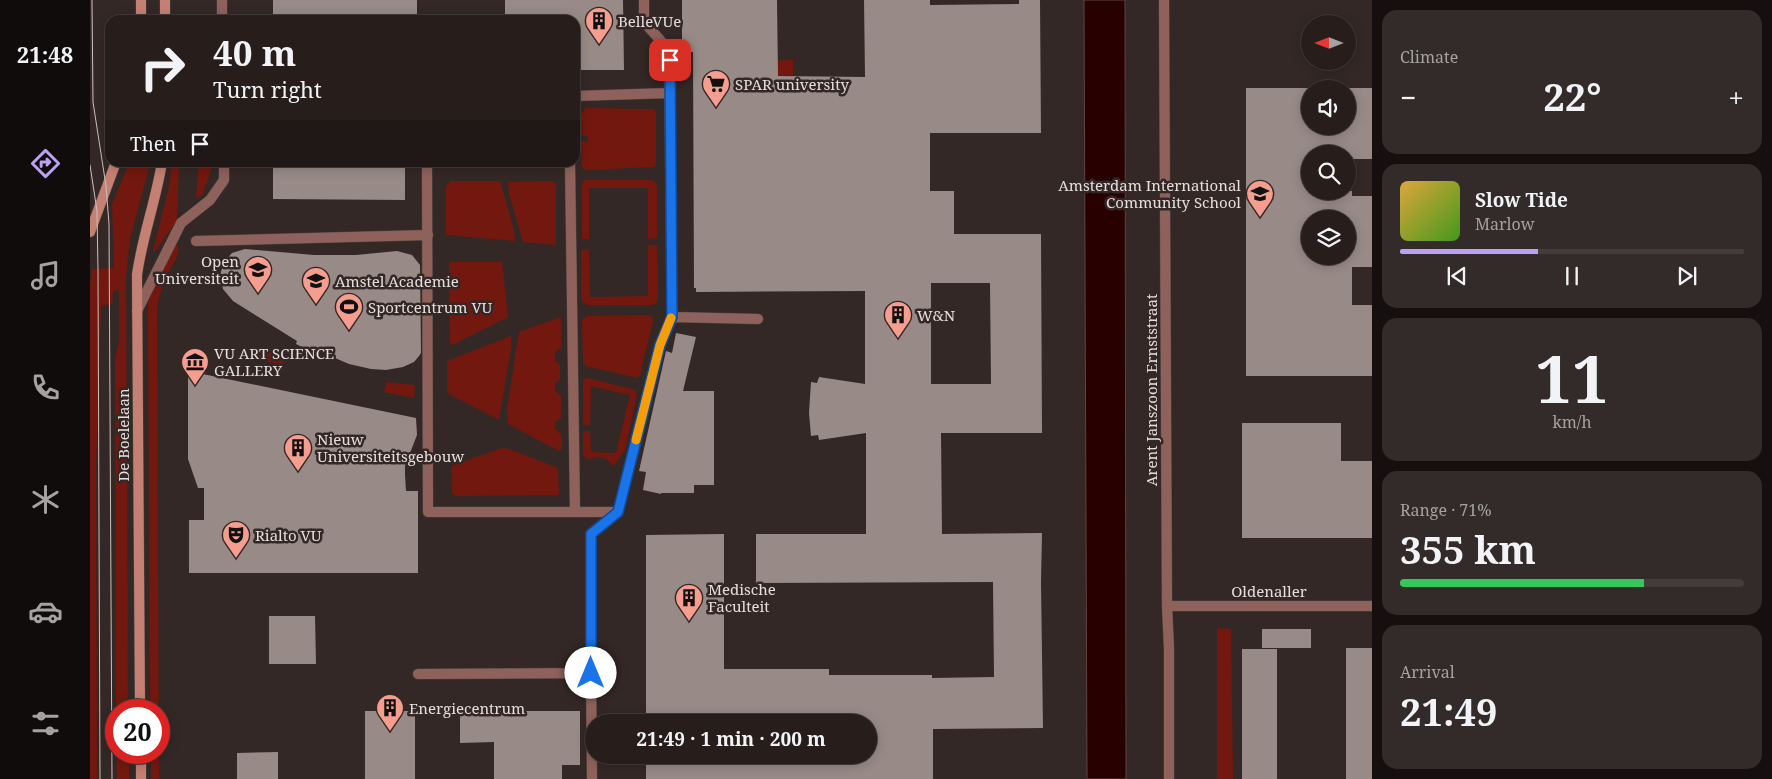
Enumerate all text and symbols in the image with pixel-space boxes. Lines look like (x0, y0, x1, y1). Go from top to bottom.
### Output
building icon: BelleVUe (584, 6, 614, 45)
place label: BelleVUe (618, 11, 681, 31)
north arrow (1301, 15, 1356, 70)
map controls (1301, 15, 1356, 265)
text: 40 m (213, 29, 296, 76)
icon: right (130, 35, 195, 100)
text: 21:48 (17, 39, 73, 69)
pin (649, 39, 691, 81)
icon: arrive (656, 46, 684, 74)
text: Climate (1400, 46, 1458, 68)
supermarket icon: SPAR university (701, 69, 731, 108)
text: 22° (1543, 70, 1601, 122)
text: Turn right (213, 74, 322, 104)
place label: SPAR university (735, 74, 849, 94)
text: − (1400, 78, 1416, 116)
text: + (1728, 78, 1744, 116)
button: sound (1301, 80, 1356, 135)
icon: arrive (186, 130, 214, 158)
text: Then (130, 131, 176, 157)
button: search (1301, 145, 1356, 200)
icon: directions (28, 146, 63, 181)
place label: Amsterdam International Community School (1058, 175, 1241, 212)
school or university icon: Amsterdam International Community School (1245, 179, 1275, 218)
text: Slow Tide (1475, 187, 1568, 213)
button: layers (1301, 210, 1356, 265)
text: Marlow (1475, 213, 1535, 235)
place label: Open Universiteit (155, 251, 239, 288)
school or university icon: Open Universiteit (243, 255, 273, 294)
icon: music (28, 258, 63, 293)
icon: previous (1443, 262, 1471, 290)
icon: pause (1558, 262, 1586, 290)
icon: next (1673, 262, 1701, 290)
school or university icon: Amstel Academie (301, 266, 331, 305)
place label: Amstel Academie (335, 271, 459, 291)
sports icon: Sportcentrum VU (334, 292, 364, 331)
street label: Arent Janszoon Ernststraat (1141, 294, 1161, 486)
place label: Sportcentrum VU (368, 297, 493, 317)
building icon: W&N (883, 300, 913, 339)
place label: W&N (917, 305, 956, 325)
text: 11 (1535, 334, 1609, 422)
place label: VU ART SCIENCE GALLERY (214, 343, 334, 380)
museum icon: VU ART SCIENCE GALLERY (180, 347, 210, 386)
icon: phone (28, 370, 63, 405)
street label: De Boelelaan (113, 388, 133, 482)
text: km/h (1552, 411, 1592, 433)
place label: Nieuw Universiteitsgebouw (317, 429, 464, 466)
building icon: Nieuw Universiteitsgebouw (283, 433, 313, 472)
icon: climate (28, 482, 63, 517)
text: Range · 71% (1400, 499, 1492, 521)
theatre icon: Rialto VU (221, 520, 251, 559)
text: 355 km (1400, 523, 1536, 575)
place label: Rialto VU (255, 525, 322, 545)
place label: Medische Faculteit (708, 579, 776, 616)
street label: Oldenaller (1231, 581, 1307, 601)
building icon: Medische Faculteit (674, 583, 704, 622)
icon: car (28, 594, 63, 629)
position arrow (564, 646, 616, 698)
text: Arrival (1400, 661, 1455, 683)
text: 21:49 (1400, 685, 1497, 737)
building icon: Energiecentrum (375, 693, 405, 732)
place label: Energiecentrum (409, 698, 525, 718)
speed limit sign: 20 (105, 699, 170, 764)
icon: filters (28, 706, 63, 741)
text: 21:49 · 1 min · 200 m (636, 726, 826, 752)

